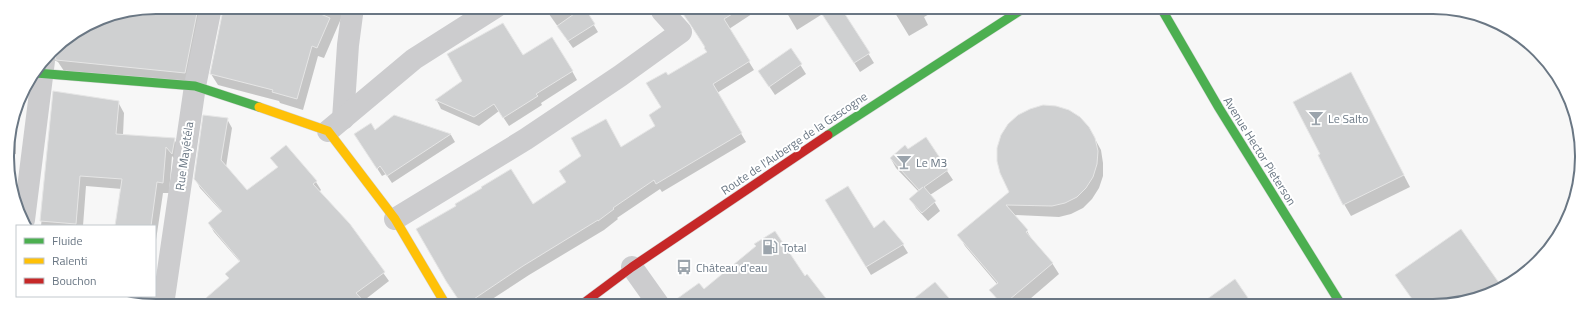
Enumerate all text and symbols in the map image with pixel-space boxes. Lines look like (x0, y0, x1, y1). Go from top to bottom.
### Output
street label: Route de l'Auberge de la Gascogne (717, 87, 871, 199)
street label: Avenue Hector Pieterson (1219, 93, 1301, 209)
bar icon: Le Salto (1307, 109, 1325, 127)
place label: Le Salto (1328, 109, 1368, 128)
street label: Rue Mayétéla (170, 120, 198, 192)
bar icon: Le M3 (895, 153, 913, 171)
place label: Le M3 (916, 153, 947, 172)
legend (16, 225, 156, 297)
text: Fluide (52, 231, 83, 250)
fuel station icon: Total (761, 238, 779, 256)
place label: Total (782, 238, 807, 257)
text: Ralenti (52, 251, 87, 270)
bus stop icon: Château d'eau (675, 258, 693, 276)
place label: Château d'eau (696, 258, 767, 277)
text: Bouchon (52, 271, 97, 290)

